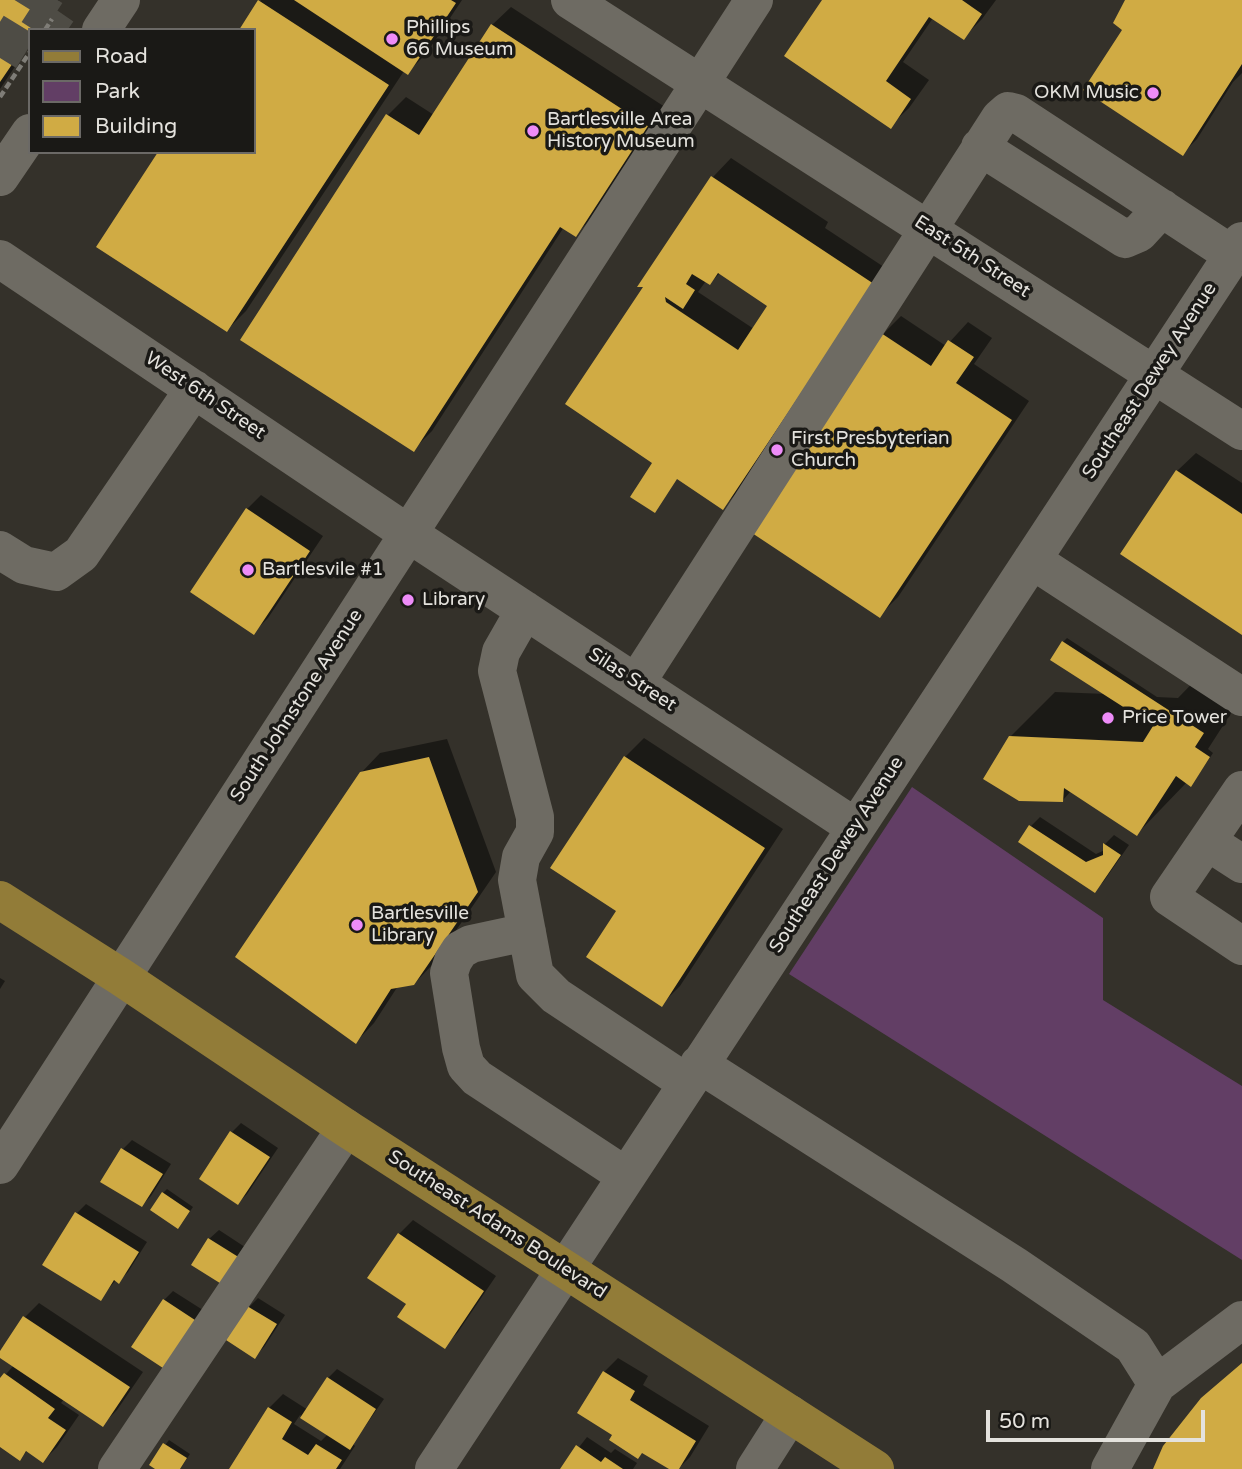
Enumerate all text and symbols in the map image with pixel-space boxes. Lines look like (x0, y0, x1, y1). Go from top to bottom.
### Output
place label: Phillips 66 Museum (406, 17, 513, 61)
legend (28, 28, 256, 154)
marker: Phillips 66 Museum (384, 31, 400, 47)
text: Road (95, 44, 148, 69)
text: Park (95, 79, 140, 104)
place label: OKM Music (1034, 82, 1139, 104)
marker: OKM Music (1145, 85, 1161, 101)
place label: Bartlesville Area History Museum (547, 109, 695, 153)
text: Building (95, 114, 177, 139)
marker: Bartlesville Area History Museum (525, 123, 541, 139)
street label: East 5th Street (910, 211, 1034, 303)
street label: Southeast Dewey Avenue (1078, 279, 1222, 483)
street label: West 6th Street (140, 347, 270, 445)
place label: First Presbyterian Church (791, 428, 950, 472)
marker: First Presbyterian Church (769, 442, 785, 458)
place label: Bartlesvile #1 (262, 559, 384, 581)
marker: Bartlesvile #1 (240, 562, 256, 578)
place label: Library (422, 589, 485, 611)
marker: Library (400, 592, 416, 608)
street label: South Johnstone Avenue (226, 605, 368, 807)
street label: Silas Street (584, 643, 680, 717)
place label: Price Tower (1122, 707, 1227, 729)
marker: Price Tower (1100, 710, 1116, 726)
street label: Southeast Dewey Avenue (765, 753, 909, 957)
place label: Bartlesville Library (371, 903, 469, 947)
marker: Bartlesville Library (349, 917, 365, 933)
street label: Southeast Adams Boulevard (384, 1146, 610, 1304)
scale bar (990, 1396, 1209, 1440)
text: 50 m (999, 1409, 1050, 1434)

